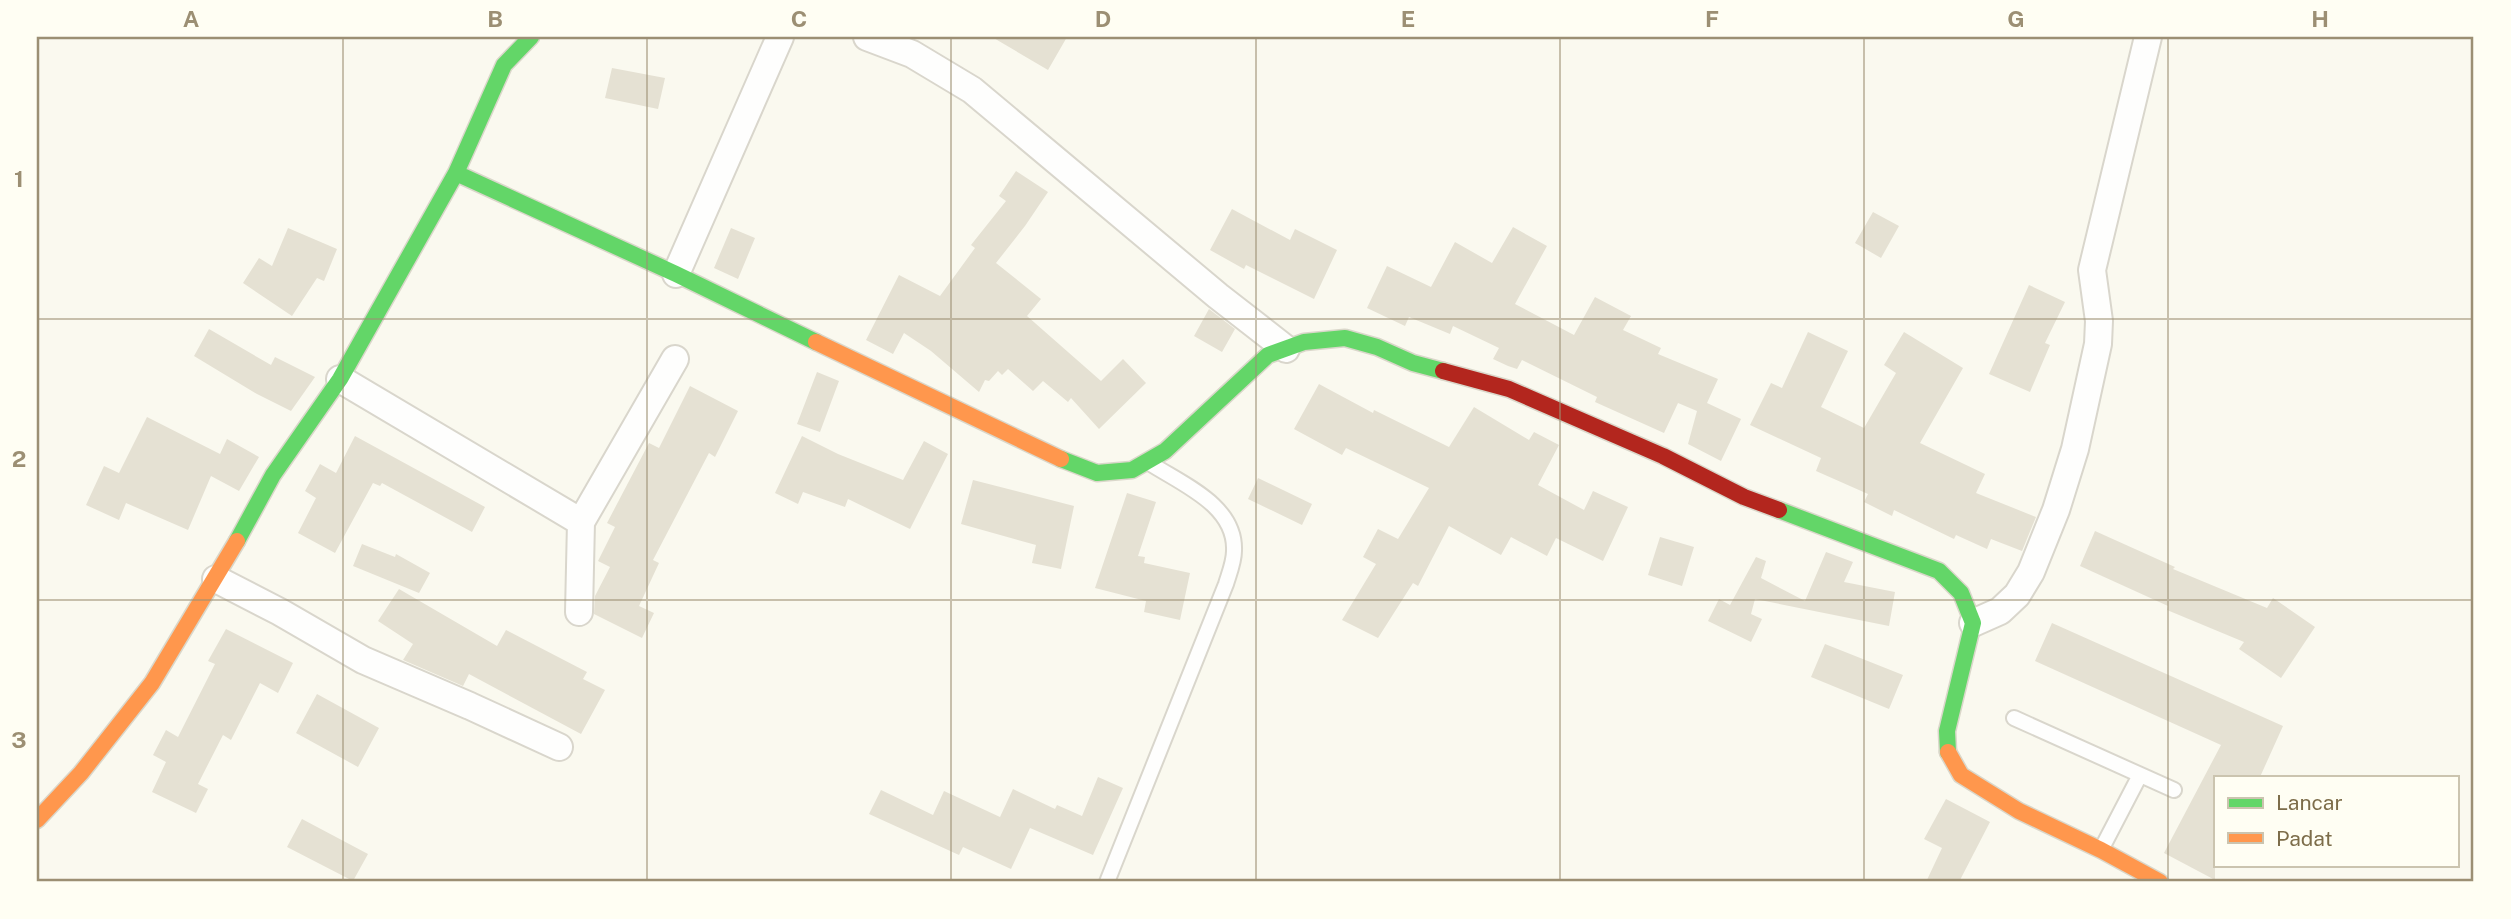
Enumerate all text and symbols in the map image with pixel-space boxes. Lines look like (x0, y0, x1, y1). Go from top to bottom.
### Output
text: A (183, 5, 200, 32)
text: B (487, 5, 503, 32)
text: C (791, 5, 807, 32)
text: D (1095, 5, 1111, 32)
text: E (1401, 5, 1415, 32)
text: F (1705, 5, 1719, 32)
text: G (2007, 5, 2025, 32)
text: H (2311, 5, 2329, 32)
text: 1 (14, 165, 24, 192)
text: 2 (12, 445, 26, 472)
text: 3 (11, 726, 27, 753)
legend (2214, 776, 2458, 866)
text: Lancar (2276, 790, 2343, 815)
text: Padat (2276, 826, 2333, 851)

